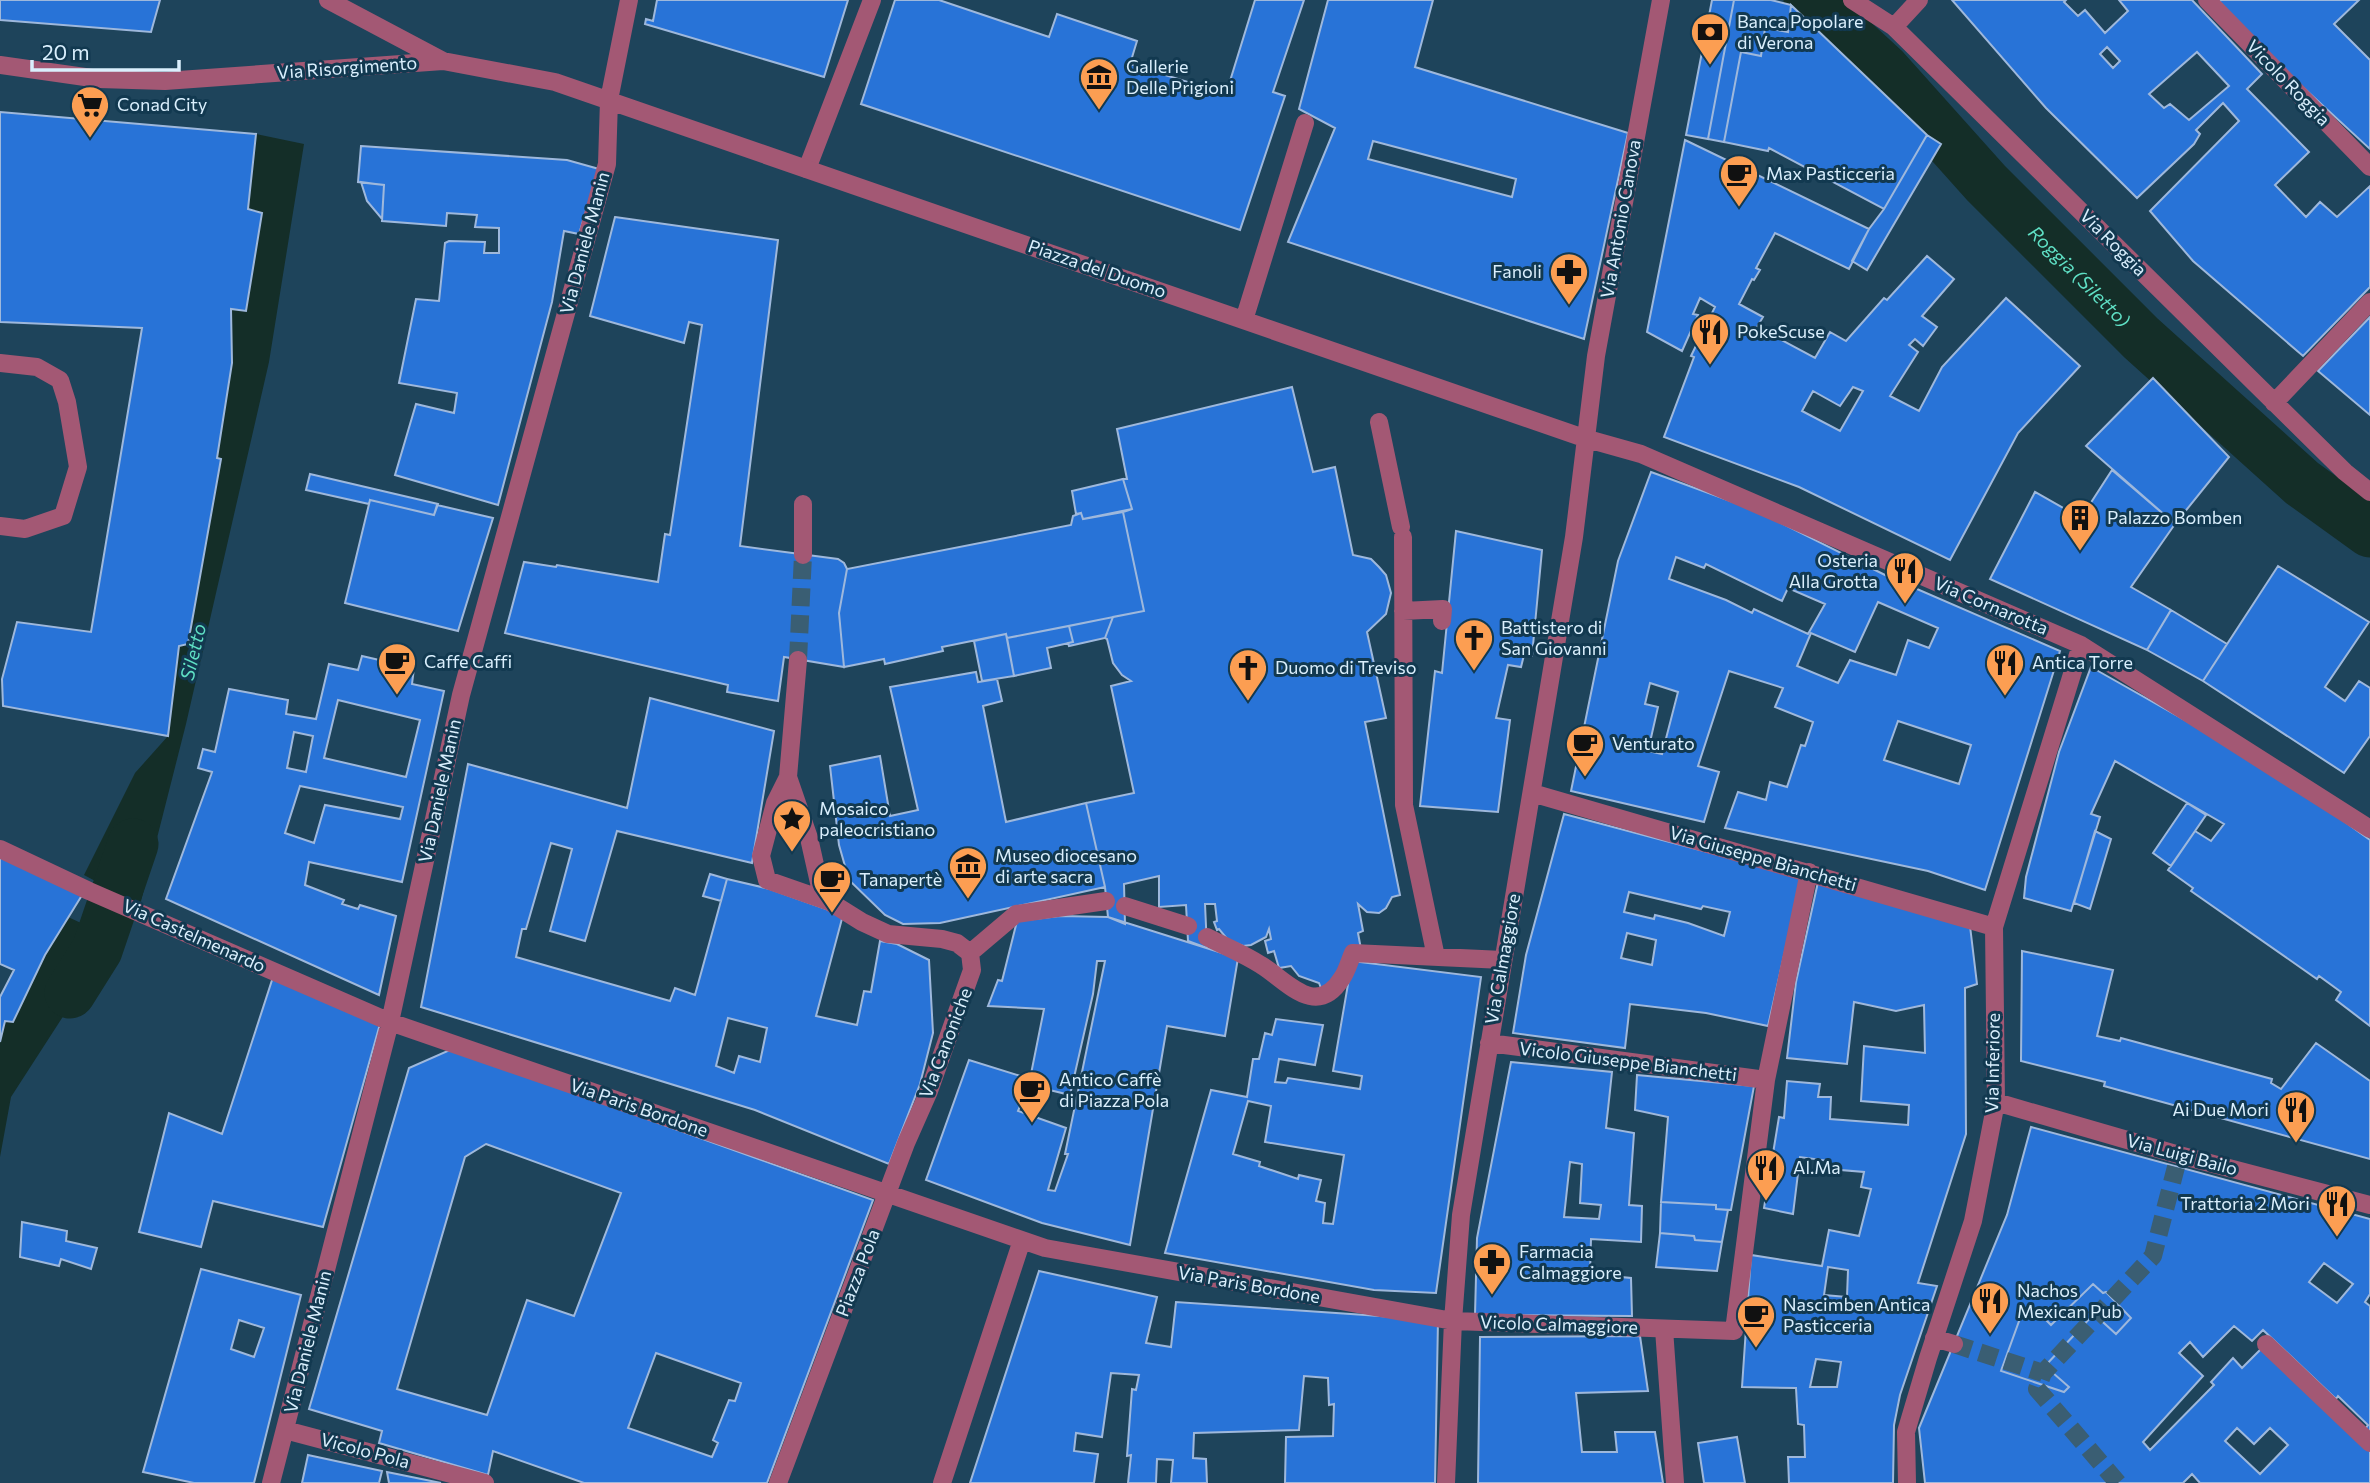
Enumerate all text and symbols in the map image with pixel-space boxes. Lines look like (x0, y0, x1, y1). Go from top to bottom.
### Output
place label: Banca Popolare di Verona (1737, 10, 1864, 53)
bank icon: Banca Popolare di Verona (1689, 11, 1731, 66)
scale bar (32, 28, 178, 72)
street label: Vicolo Roggia (2242, 35, 2335, 130)
text: 20 m (42, 39, 90, 64)
street label: Via Risorgimento (276, 51, 418, 83)
place label: Gallerie Delle Prigioni (1126, 55, 1234, 98)
museum icon: Gallerie Delle Prigioni (1078, 56, 1120, 111)
supermarket icon: Conad City (69, 84, 111, 139)
place label: Conad City (117, 93, 207, 115)
street label: Via Antonio Canova (1595, 138, 1645, 300)
cafe icon: Max Pasticceria (1718, 153, 1760, 208)
place label: Max Pasticceria (1766, 162, 1895, 184)
street label: Via Daniele Manin (554, 169, 614, 316)
street label: Via Roggia (2076, 204, 2152, 280)
water label: Roggia (Siletto) (2024, 221, 2135, 332)
street label: Piazza del Duomo (1025, 234, 1169, 302)
pharmacy icon: Fanoli (1548, 251, 1590, 306)
place label: Fanoli (1492, 260, 1542, 282)
restaurant icon: PokeScuse (1689, 311, 1731, 366)
place label: PokeScuse (1737, 320, 1825, 342)
building icon: Palazzo Bomben (2059, 497, 2101, 552)
place label: Palazzo Bomben (2107, 506, 2242, 528)
place label: Osteria Alla Grotta (1789, 549, 1878, 592)
restaurant icon: Osteria Alla Grotta (1884, 550, 1926, 605)
street label: Via Cornarotta (1931, 571, 2052, 639)
place label: Battistero di San Giovanni (1501, 616, 1607, 659)
church icon: Battistero di San Giovanni (1453, 617, 1495, 672)
water label: Siletto (175, 621, 210, 683)
cafe icon: Caffe Caffi (376, 641, 418, 696)
restaurant icon: Antica Torre (1984, 642, 2026, 697)
church icon: Duomo di Treviso (1227, 647, 1269, 702)
place label: Caffe Caffi (424, 650, 512, 672)
place label: Antica Torre (2032, 651, 2133, 673)
place label: Duomo di Treviso (1275, 656, 1416, 678)
street label: Via Daniele Manin (413, 717, 465, 865)
cafe icon: Venturato (1564, 723, 1606, 778)
place label: Venturato (1612, 732, 1695, 754)
place label: Mosaico paleocristiano (819, 797, 935, 840)
place icon: Mosaico paleocristiano (771, 798, 813, 853)
street label: Via Giuseppe Bianchetti (1667, 821, 1859, 895)
place label: Museo diocesano di arte sacra (995, 844, 1137, 887)
museum icon: Museo diocesano di arte sacra (947, 845, 989, 900)
cafe icon: Tanapertè (811, 859, 853, 914)
place label: Tanapertè (859, 868, 942, 890)
street label: Via Calmaggiore (1480, 892, 1524, 1026)
street label: Via Castelmenardo (120, 894, 269, 976)
street label: Via Canoniche (914, 984, 976, 1101)
street label: Via Inferiore (1980, 1013, 2004, 1113)
street label: Vicolo Giuseppe Bianchetti (1518, 1037, 1738, 1085)
place label: Antico Caffè di Piazza Pola (1059, 1068, 1169, 1111)
cafe icon: Antico Caffè di Piazza Pola (1011, 1069, 1053, 1124)
street label: Via Paris Bordone (568, 1073, 711, 1141)
restaurant icon: Ai Due Mori (2275, 1089, 2317, 1144)
place label: Ai Due Mori (2172, 1098, 2269, 1120)
street label: Via Luigi Bailo (2125, 1129, 2240, 1179)
restaurant icon: Al.Ma (1745, 1147, 1787, 1202)
place label: Al.Ma (1793, 1156, 1841, 1178)
restaurant icon: Trattoria 2 Mori (2316, 1183, 2358, 1238)
place label: Trattoria 2 Mori (2180, 1192, 2310, 1214)
street label: Piazza Pola (830, 1226, 884, 1319)
place label: Farmacia Calmaggiore (1519, 1240, 1622, 1283)
pharmacy icon: Farmacia Calmaggiore (1471, 1241, 1513, 1296)
street label: Via Paris Bordone (1176, 1261, 1322, 1307)
street label: Via Daniele Manin (279, 1268, 335, 1415)
place label: Nachos Mexican Pub (2017, 1279, 2122, 1322)
restaurant icon: Nachos Mexican Pub (1969, 1280, 2011, 1335)
place label: Nascimben Antica Pasticceria (1783, 1293, 1930, 1336)
cafe icon: Nascimben Antica Pasticceria (1735, 1294, 1777, 1349)
street label: Vicolo Calmaggiore (1480, 1310, 1638, 1338)
street label: Vicolo Pola (318, 1428, 412, 1472)

